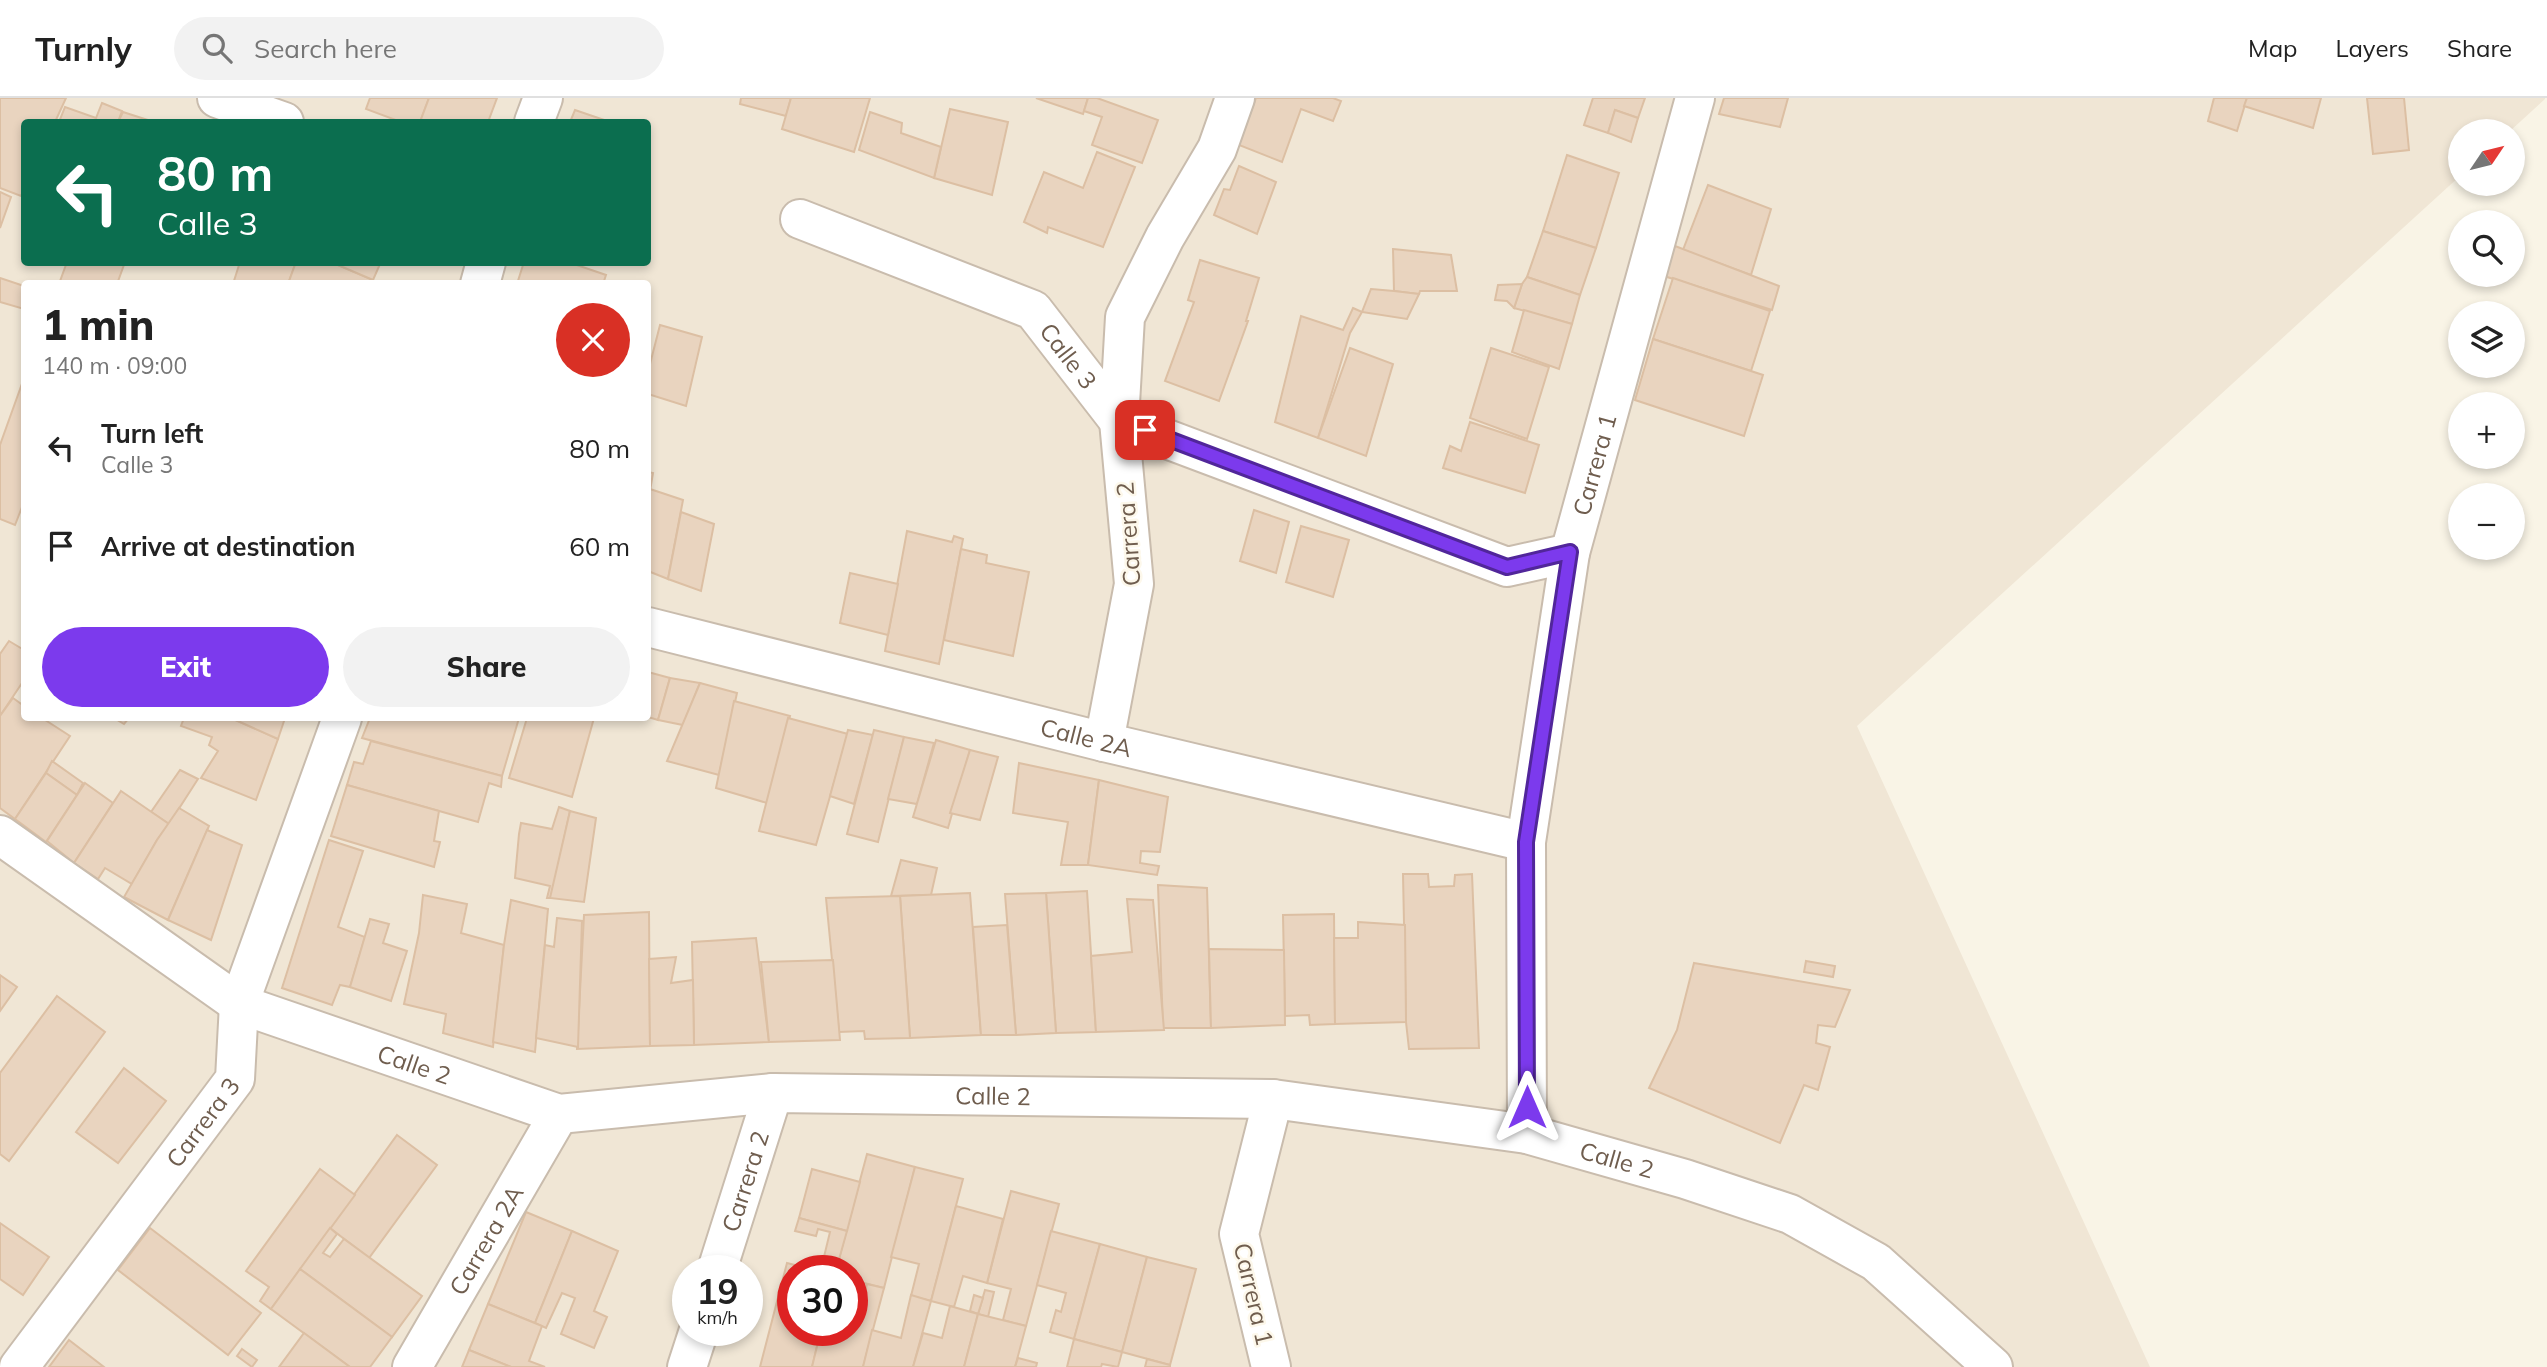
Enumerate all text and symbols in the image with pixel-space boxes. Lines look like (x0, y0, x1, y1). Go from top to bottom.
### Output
search box (174, 17, 664, 80)
text: Turnly (35, 28, 132, 69)
icon: search (198, 29, 236, 67)
text: Search here (254, 32, 397, 65)
text: Map (2248, 33, 2297, 63)
text: Layers (2335, 33, 2409, 63)
text: Share (2447, 33, 2512, 63)
north arrow (2448, 119, 2525, 196)
map controls (2448, 119, 2525, 560)
text: 80 m (157, 142, 273, 203)
icon: left (42, 147, 133, 238)
text: Calle 3 (157, 203, 258, 243)
button: search (2448, 210, 2525, 287)
text: 1 min (42, 298, 155, 351)
button: layers (2448, 301, 2525, 378)
button: close (556, 303, 630, 377)
street label: Calle 3 (1033, 317, 1103, 395)
text: 140 m · 09:00 (42, 351, 187, 380)
button: + (2448, 392, 2525, 469)
pin (1115, 400, 1175, 460)
street label: Carrera 1 (1566, 410, 1623, 519)
icon: arrive (1126, 411, 1164, 449)
text: Turn left (101, 417, 203, 450)
icon: left (42, 429, 80, 467)
text: 80 m (569, 432, 630, 465)
text: Calle 3 (101, 450, 173, 479)
street label: Carrera 2 (1109, 481, 1147, 587)
button: − (2448, 483, 2525, 560)
icon: arrive (42, 527, 80, 565)
text: Arrive at destination (101, 530, 356, 563)
text: 60 m (569, 530, 630, 563)
button: Exit (42, 627, 329, 707)
button: Share (343, 627, 630, 707)
street label: Calle 2A (1037, 712, 1135, 763)
street label: Calle 2 (374, 1038, 455, 1091)
position arrow (1490, 1070, 1564, 1144)
street label: Carrera 3 (159, 1071, 246, 1173)
street label: Calle 2 (955, 1080, 1031, 1111)
street label: Carrera 2 (715, 1127, 775, 1236)
street label: Calle 2 (1576, 1135, 1657, 1184)
street label: Carrera 2A (442, 1179, 530, 1300)
street label: Carrera 1 (1228, 1240, 1280, 1348)
speed limit sign: 30 (777, 1255, 868, 1346)
text: 19 (696, 1269, 739, 1313)
text: km/h (697, 1306, 738, 1329)

